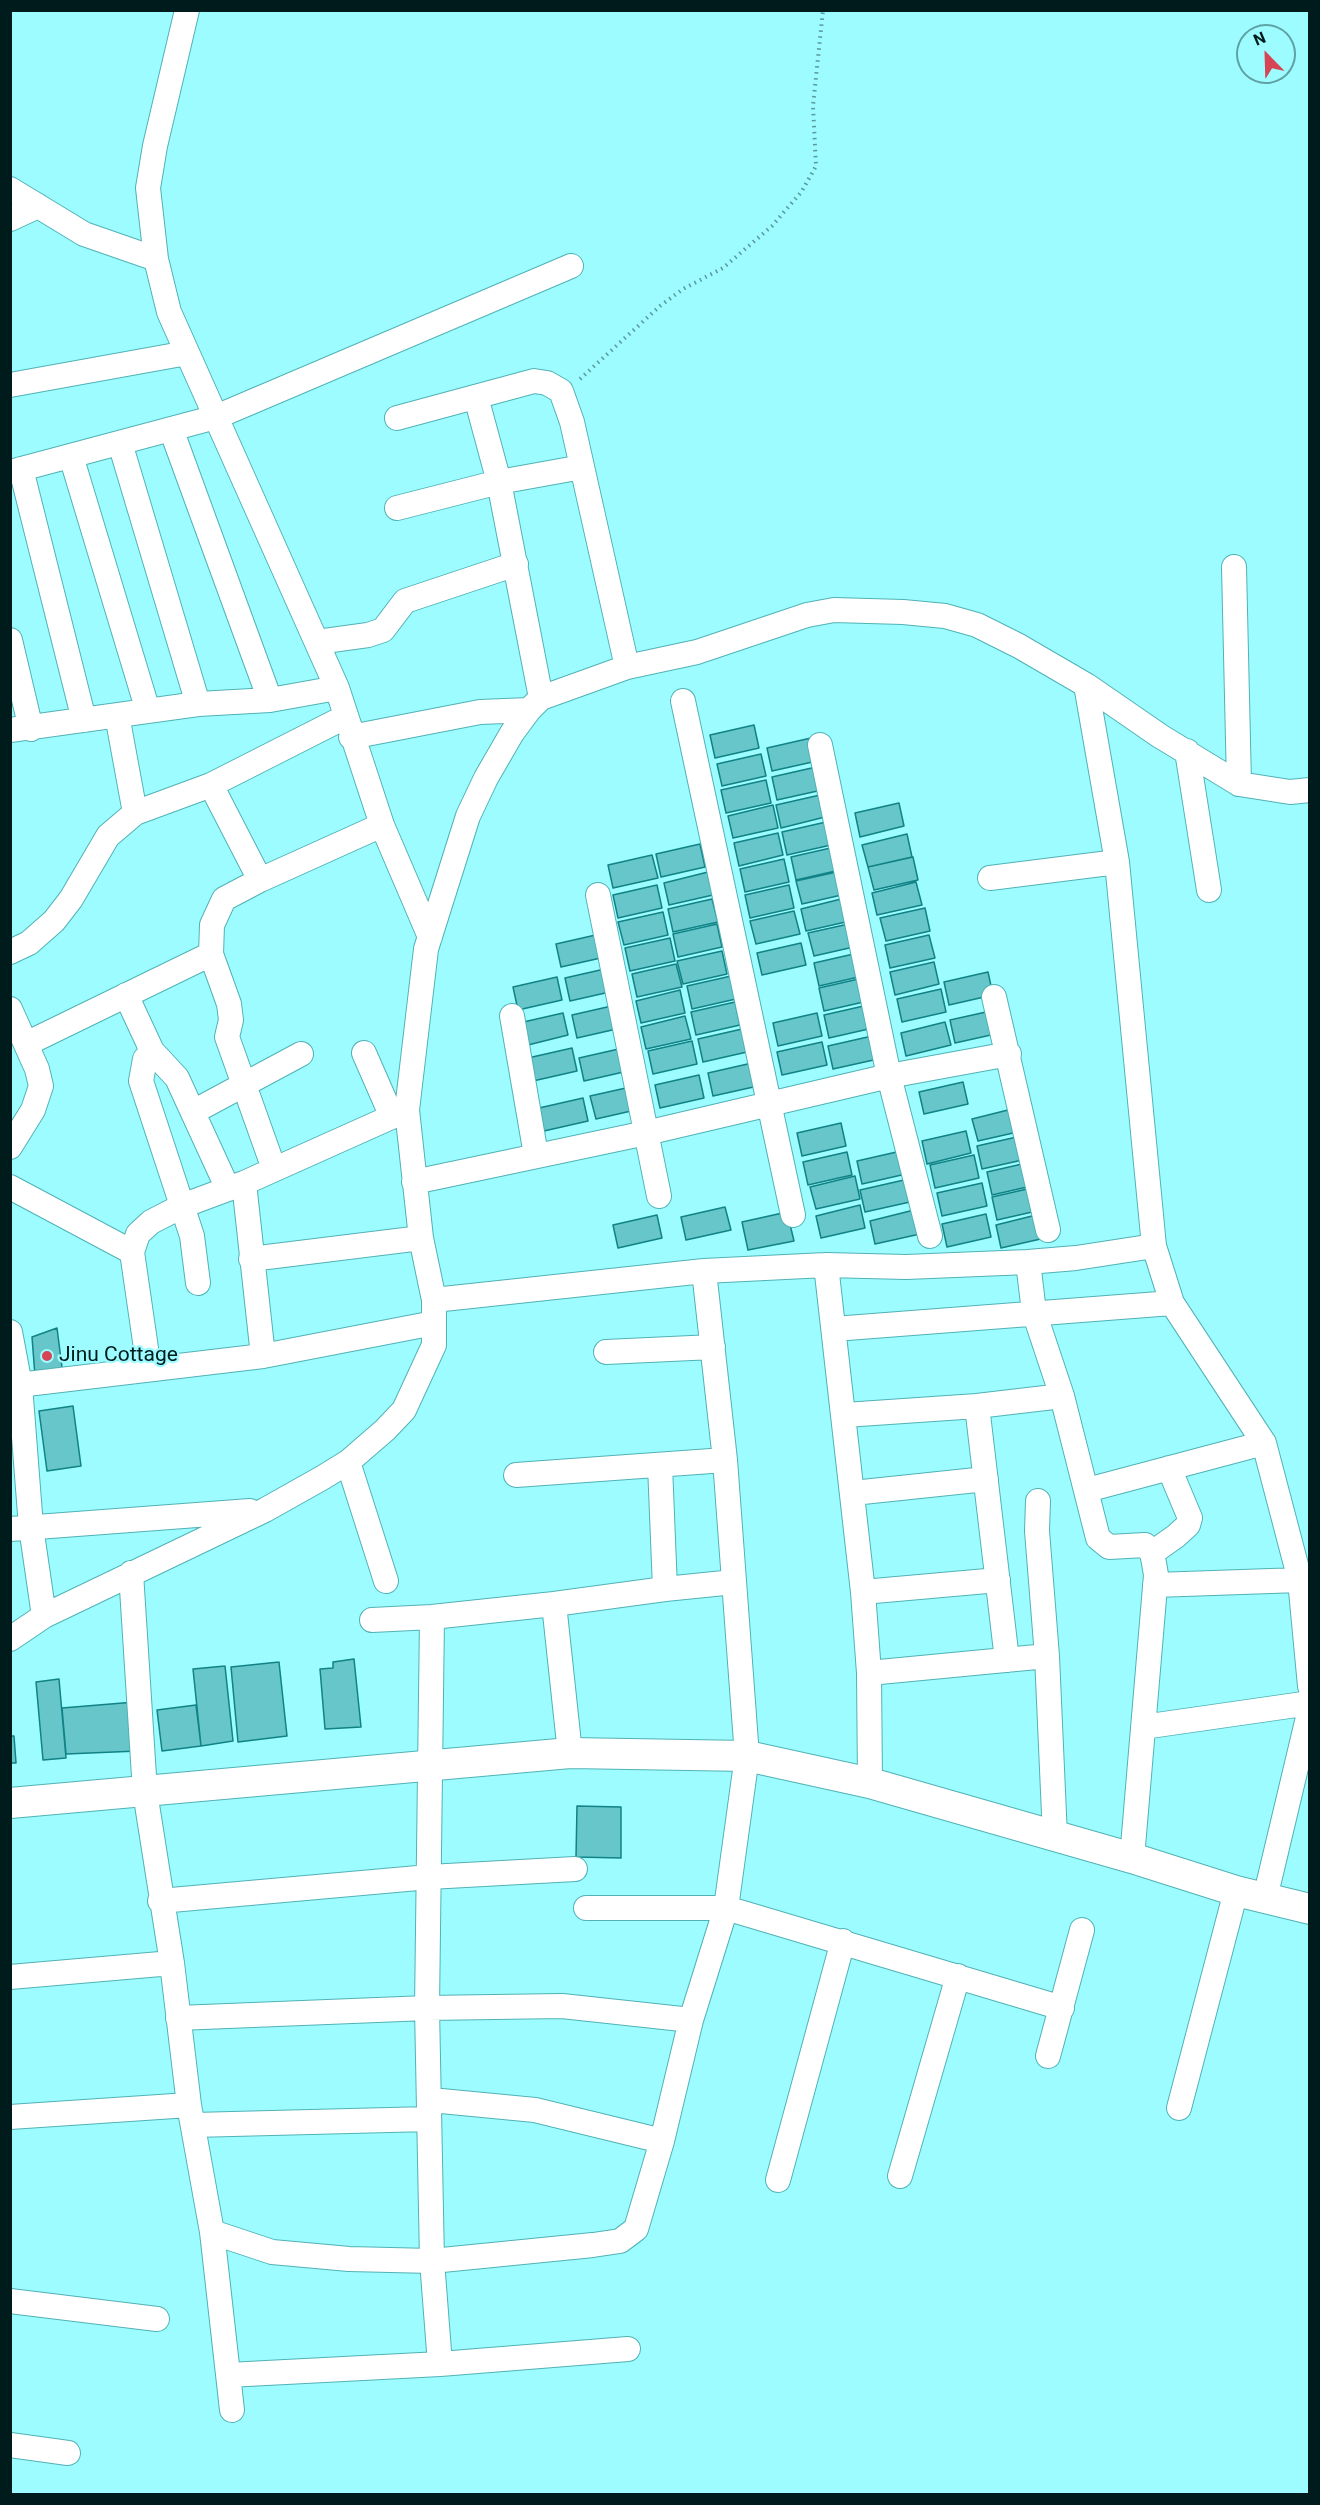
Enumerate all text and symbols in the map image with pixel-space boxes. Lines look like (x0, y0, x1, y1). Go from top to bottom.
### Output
north arrow (1236, 24, 1296, 84)
text: N (1251, 28, 1268, 50)
place label: Jinu Cottage (59, 1343, 178, 1369)
marker: Jinu Cottage (40, 1349, 54, 1363)

